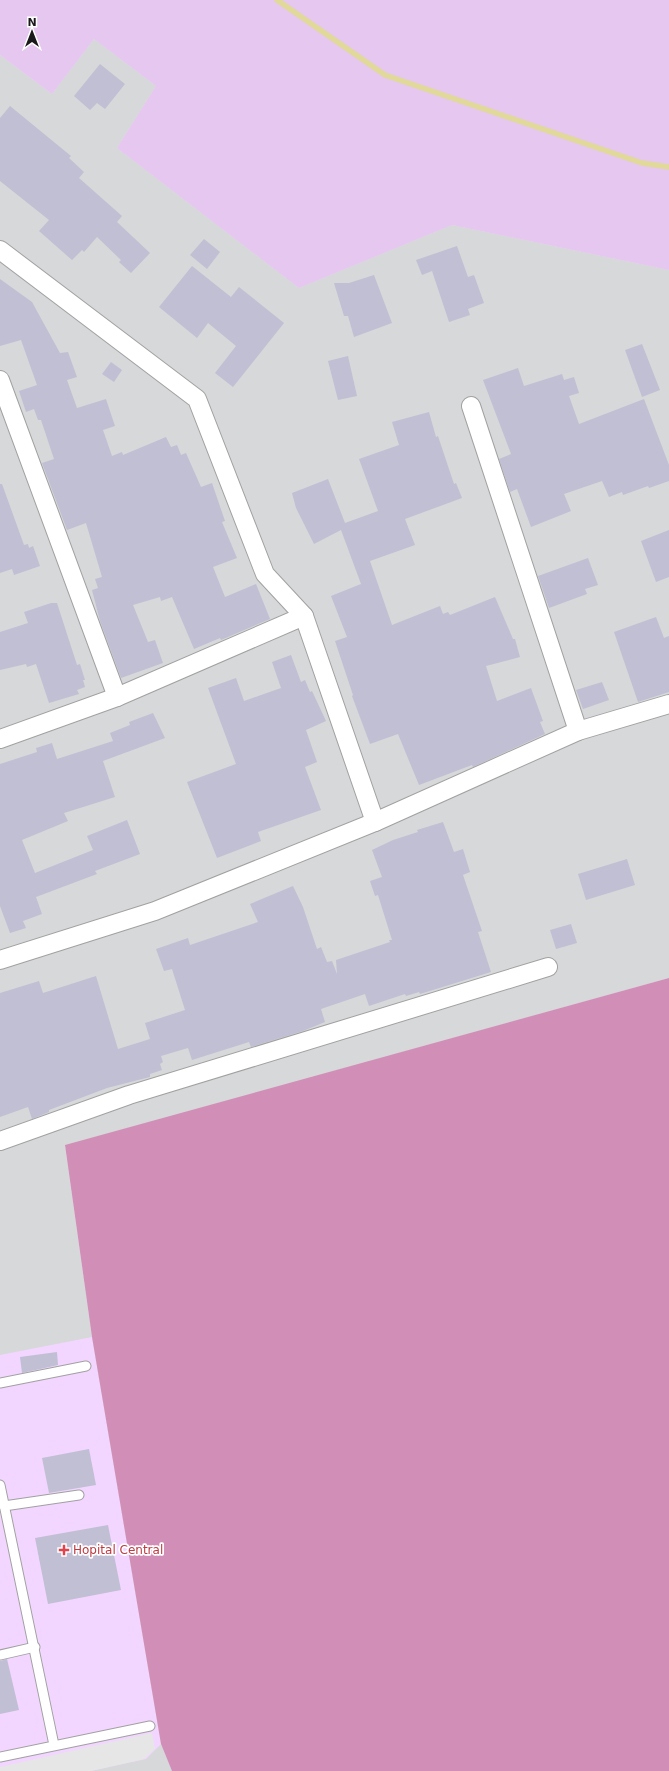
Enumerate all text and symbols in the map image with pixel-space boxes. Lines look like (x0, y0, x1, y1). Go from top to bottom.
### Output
north arrow (12, 12, 52, 52)
text: N (27, 16, 37, 29)
place label: Hopital Central (73, 1543, 163, 1557)
marker: Hopital Central (58, 1544, 70, 1556)

